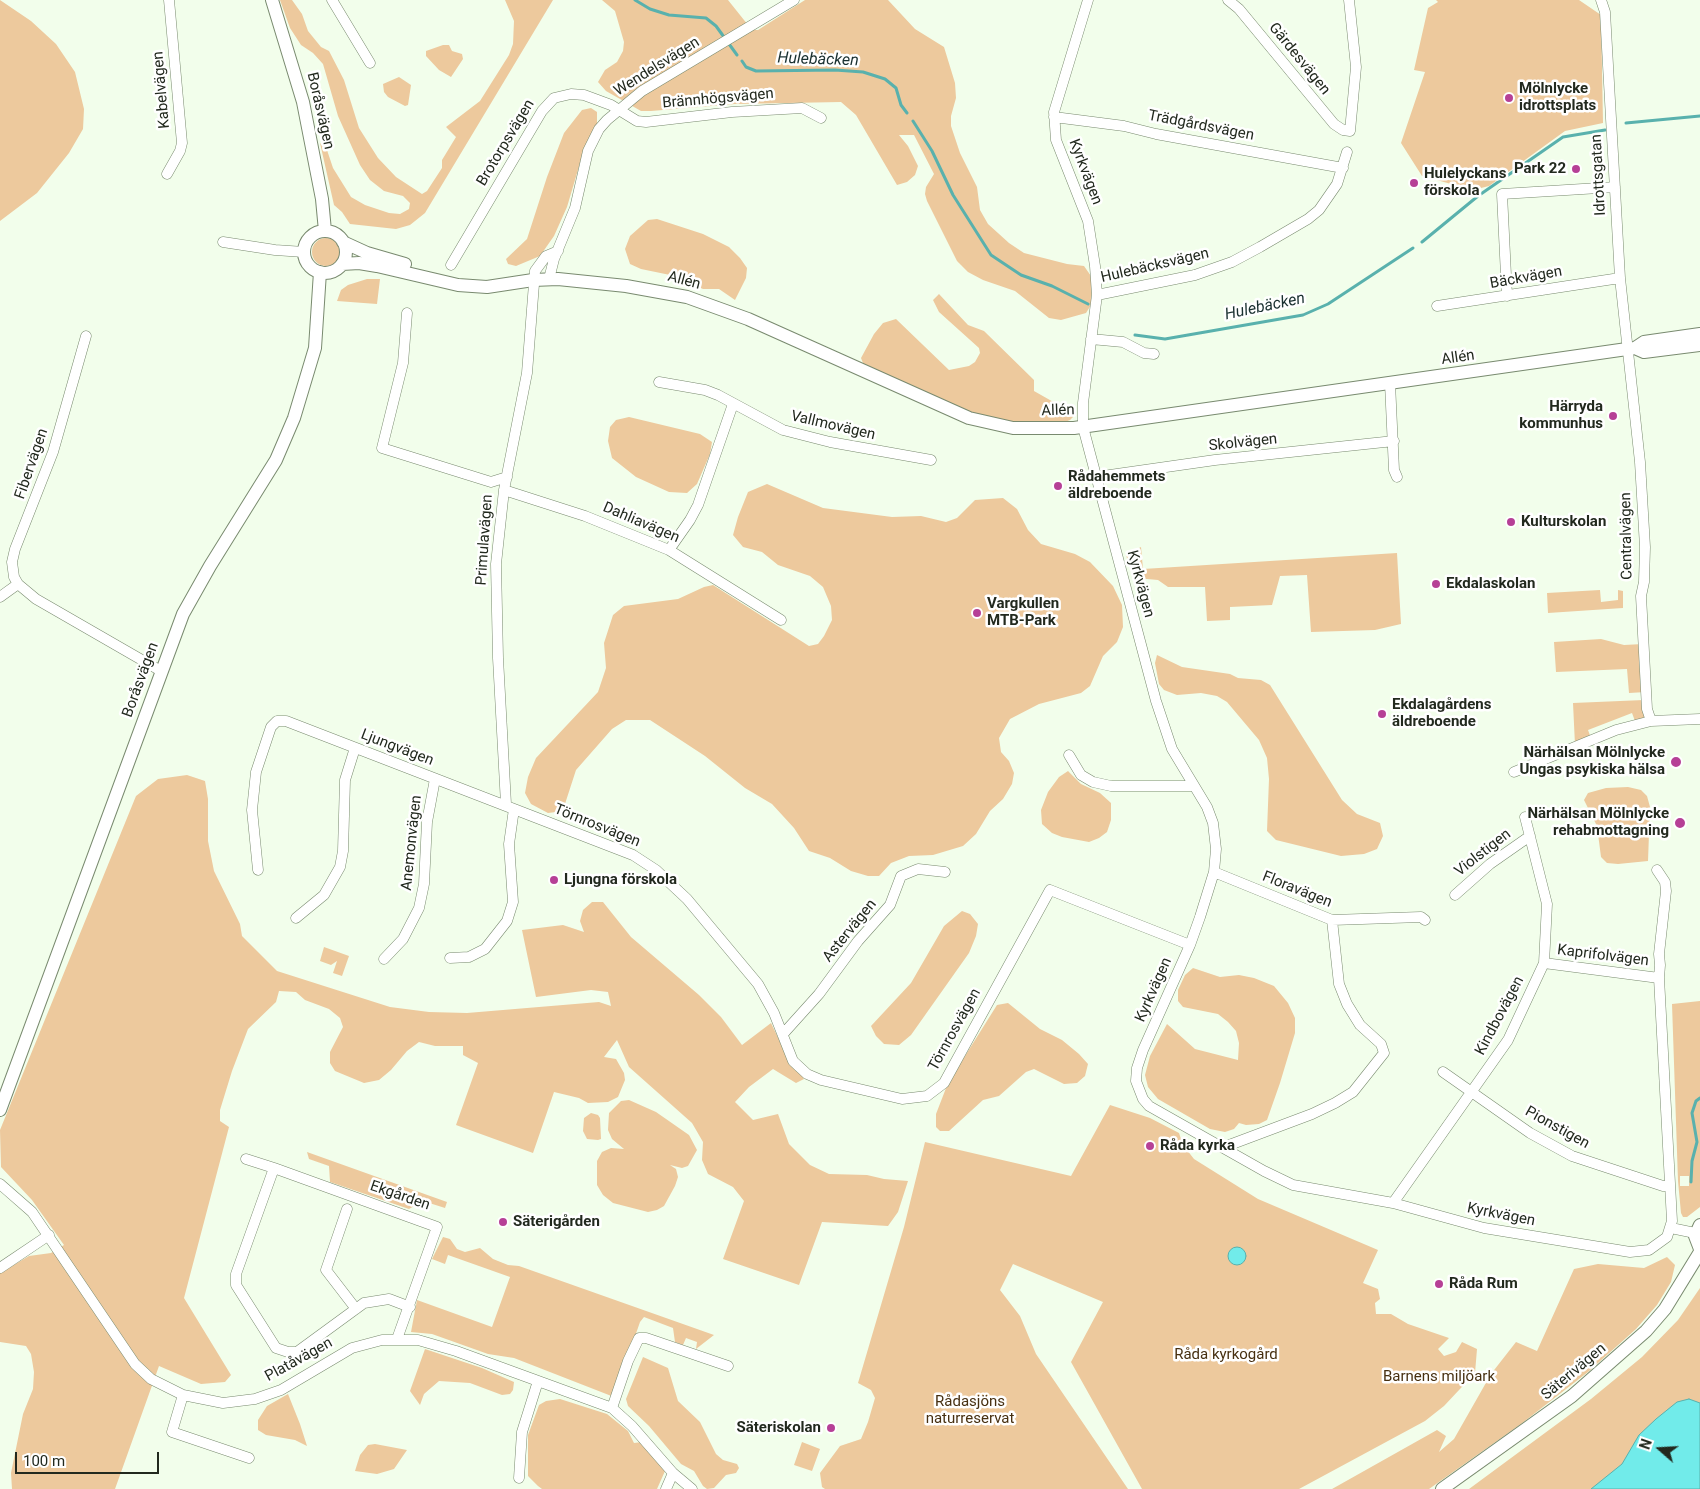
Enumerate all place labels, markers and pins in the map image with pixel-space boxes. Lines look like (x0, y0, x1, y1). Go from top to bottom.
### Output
place label: Mölnlycke idrottsplats (1519, 80, 1596, 115)
marker: Mölnlycke idrottsplats (1503, 92, 1515, 104)
place label: Park 22 (1514, 160, 1566, 178)
marker: Park 22 (1570, 163, 1582, 175)
place label: Hulelyckans förskola (1424, 165, 1506, 200)
marker: Hulelyckans förskola (1408, 177, 1420, 189)
place label: Härryda kommunhus (1519, 398, 1603, 433)
marker: Härryda kommunhus (1607, 410, 1619, 422)
place label: Rådahemmets äldreboende (1068, 468, 1165, 503)
marker: Rådahemmets äldreboende (1052, 480, 1064, 492)
place label: Kulturskolan (1521, 513, 1606, 531)
marker: Kulturskolan (1505, 516, 1517, 528)
place label: Ekdalaskolan (1446, 575, 1535, 593)
marker: Ekdalaskolan (1430, 578, 1442, 590)
place label: Vargkullen MTB-Park (987, 595, 1059, 630)
marker: Vargkullen MTB-Park (971, 607, 983, 619)
place label: Ekdalagårdens äldreboende (1392, 696, 1491, 731)
marker: Ekdalagårdens äldreboende (1376, 708, 1388, 720)
place label: Närhälsan Mölnlycke Ungas psykiska hälsa (1519, 744, 1665, 779)
marker: Närhälsan Mölnlycke Ungas psykiska hälsa (1669, 755, 1683, 769)
place label: Närhälsan Mölnlycke rehabmottagning (1527, 805, 1669, 840)
marker: Närhälsan Mölnlycke rehabmottagning (1673, 816, 1687, 830)
place label: Ljungna förskola (564, 871, 677, 889)
marker: Ljungna förskola (548, 874, 560, 886)
place label: Råda kyrka (1160, 1137, 1235, 1155)
marker: Råda kyrka (1144, 1140, 1156, 1152)
place label: Säterigården (513, 1213, 600, 1231)
marker: Säterigården (497, 1216, 509, 1228)
place label: Råda Rum (1449, 1275, 1518, 1293)
marker: Råda Rum (1433, 1278, 1445, 1290)
place label: Säteriskolan (737, 1419, 821, 1437)
marker: Säteriskolan (825, 1422, 837, 1434)

